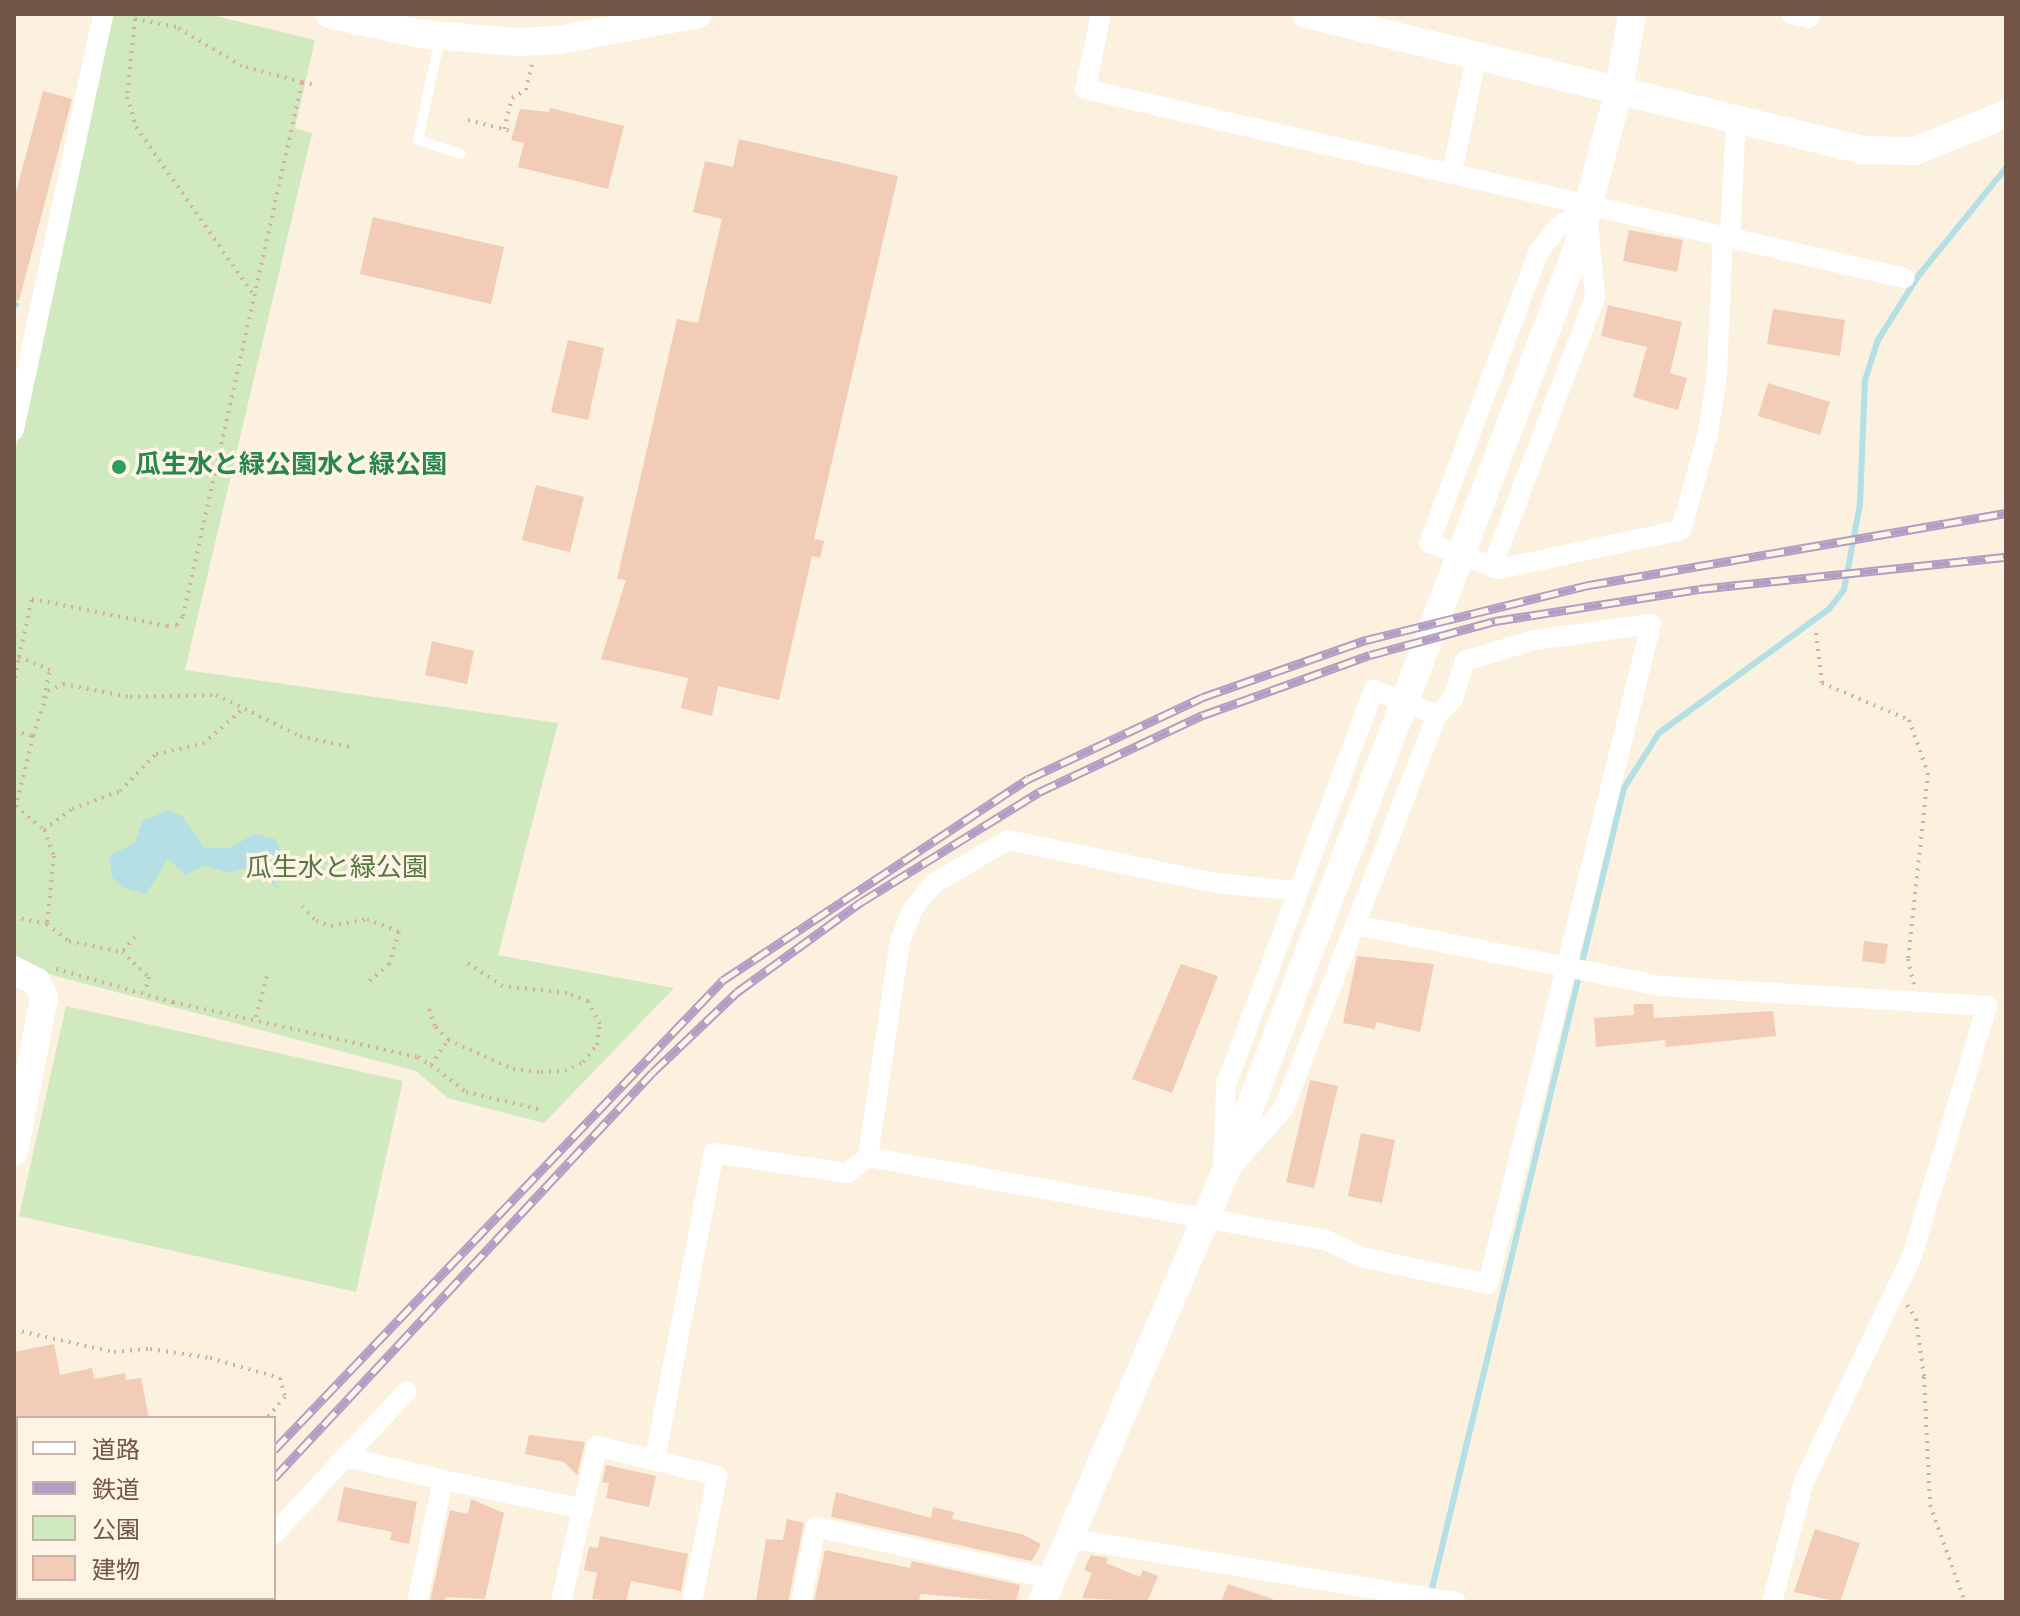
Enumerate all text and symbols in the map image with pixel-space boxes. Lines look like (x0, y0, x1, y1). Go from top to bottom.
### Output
place label: 瓜生水と緑公園水と緑公園 (135, 451, 447, 483)
marker: 瓜生水と緑公園水と緑公園 (110, 458, 128, 476)
park label: 瓜生水と緑公園 (246, 854, 428, 886)
legend (16, 1416, 276, 1600)
text: 道路 (92, 1437, 140, 1467)
text: 鉄道 (92, 1477, 140, 1507)
text: 公園 (92, 1517, 140, 1547)
text: 建物 (92, 1557, 140, 1587)

